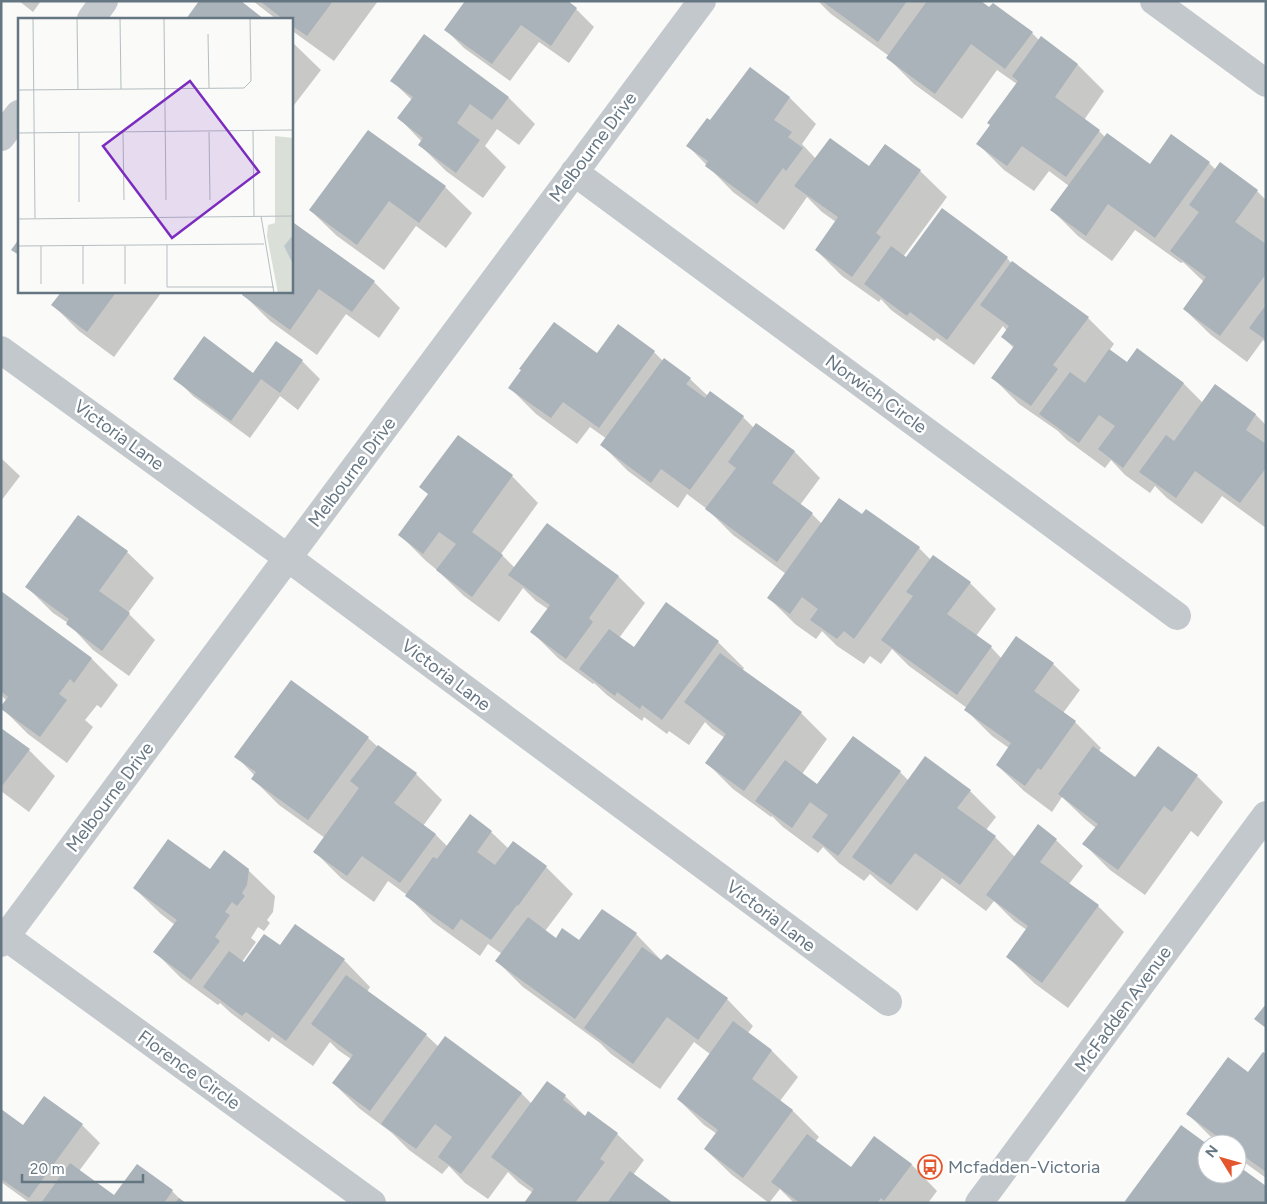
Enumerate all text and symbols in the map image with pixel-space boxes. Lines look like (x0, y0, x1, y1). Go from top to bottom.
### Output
inset map (18, 18, 292, 292)
street label: Melbourne Drive (544, 88, 642, 206)
street label: Norwich Circle (821, 350, 931, 438)
street label: Victoria Lane (70, 395, 168, 475)
street label: Melbourne Drive (303, 413, 401, 531)
street label: Victoria Lane (397, 634, 495, 716)
street label: Melbourne Drive (61, 738, 159, 856)
street label: Victoria Lane (722, 875, 820, 957)
street label: McFadden Avenue (1070, 942, 1176, 1076)
street label: Florence Circle (134, 1026, 245, 1115)
north arrow (1197, 1134, 1247, 1184)
text: N (1202, 1142, 1222, 1161)
scale bar (22, 1152, 144, 1184)
bus stop icon: Mcfadden-Victoria (917, 1154, 943, 1180)
place label: Mcfadden-Victoria (948, 1156, 1100, 1178)
text: 20 m (30, 1160, 64, 1178)

